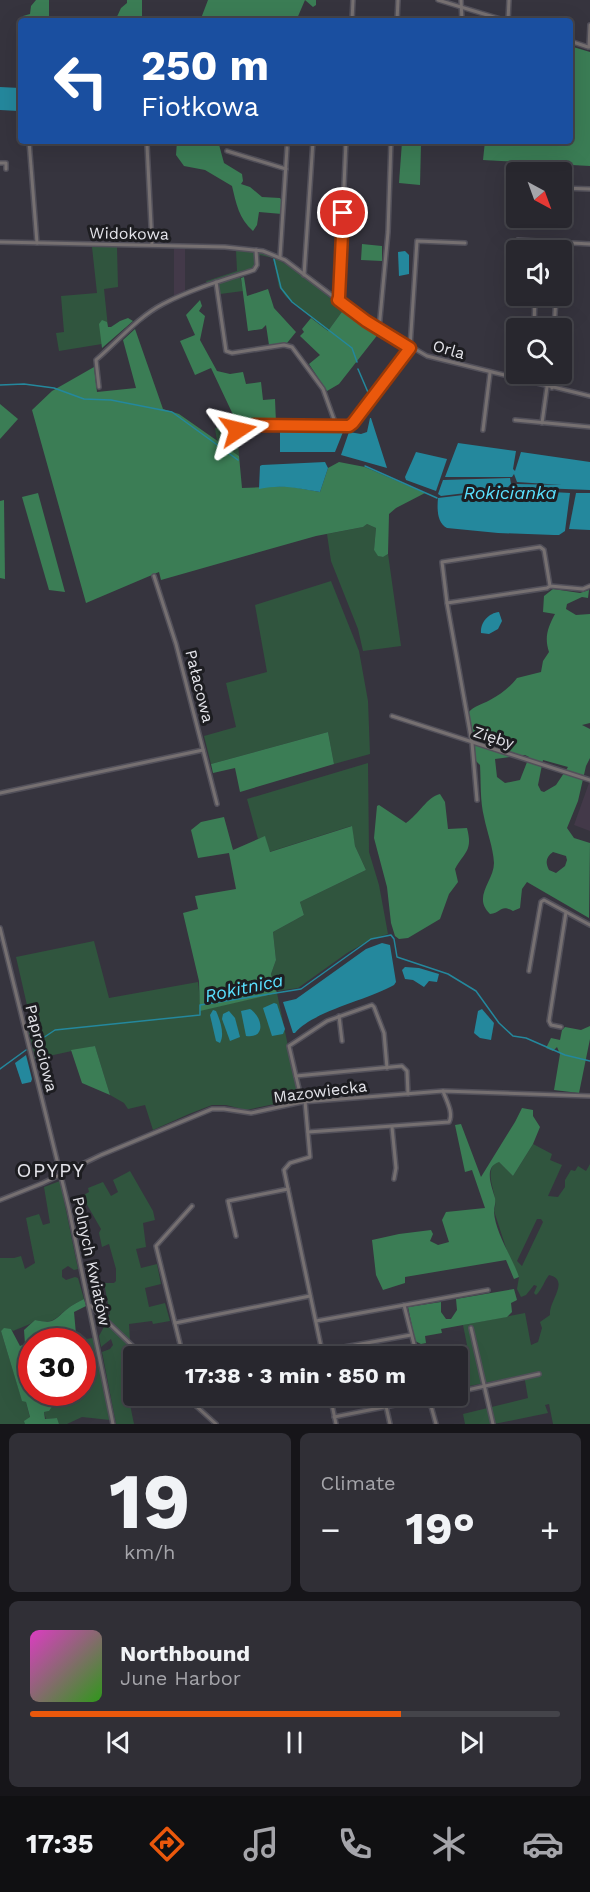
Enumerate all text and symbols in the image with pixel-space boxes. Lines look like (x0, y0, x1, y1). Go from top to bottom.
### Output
text: 250 m (141, 41, 269, 90)
icon: left (42, 42, 120, 120)
text: Fiołkowa (141, 91, 259, 123)
north arrow (506, 162, 572, 228)
map controls (506, 162, 572, 384)
pin (317, 187, 368, 238)
icon: arrive (326, 196, 359, 229)
street label: Widokowa (89, 223, 169, 244)
button: sound (506, 240, 572, 306)
button: search (506, 318, 572, 384)
street label: Orla (431, 336, 467, 363)
position arrow (206, 398, 270, 462)
water label: Rokicianka (463, 482, 557, 503)
street label: Pałacowa (181, 648, 218, 725)
street label: Zięby (471, 722, 517, 753)
water label: Rokitnica (203, 969, 285, 1006)
street label: Paprociowa (21, 1002, 62, 1094)
street label: Mazowiecka (272, 1076, 368, 1107)
district label: OPYPY (17, 1158, 85, 1182)
street label: Polnych Kwiatów (68, 1195, 115, 1328)
speed limit sign: 30 (18, 1328, 96, 1406)
text: 17:38 · 3 min · 850 m (185, 1363, 406, 1388)
text: 19 (109, 1455, 191, 1547)
text: Climate (321, 1471, 396, 1495)
text: 19° (406, 1502, 475, 1555)
text: − (321, 1510, 340, 1549)
text: + (540, 1510, 560, 1549)
text: km/h (124, 1540, 176, 1564)
text: Northbound (120, 1641, 250, 1666)
text: June Harbor (120, 1666, 241, 1690)
icon: previous (102, 1726, 135, 1759)
icon: pause (278, 1726, 311, 1759)
icon: next (455, 1726, 488, 1759)
icon: directions (146, 1823, 188, 1865)
icon: music (240, 1823, 282, 1865)
icon: phone (334, 1823, 376, 1865)
icon: climate (428, 1823, 470, 1865)
icon: car (522, 1823, 564, 1865)
text: 17:35 (26, 1828, 94, 1860)

